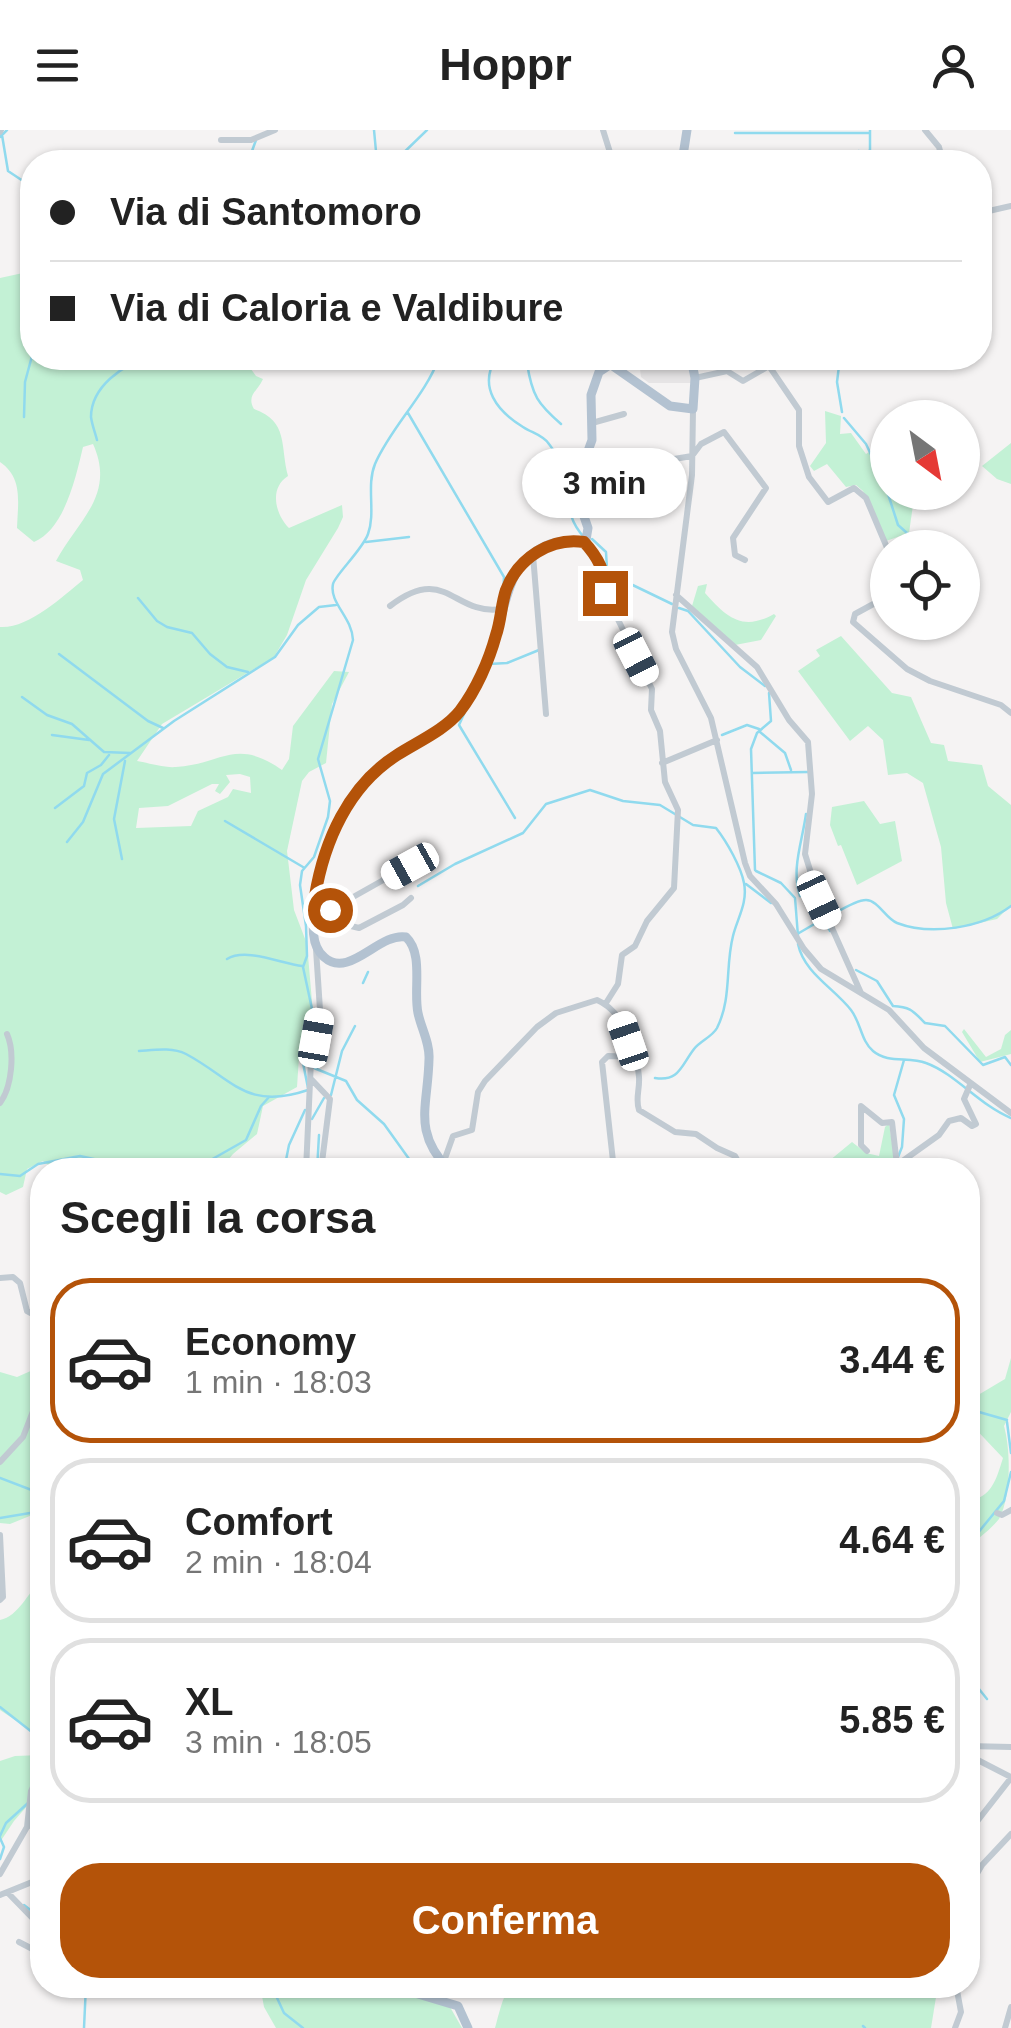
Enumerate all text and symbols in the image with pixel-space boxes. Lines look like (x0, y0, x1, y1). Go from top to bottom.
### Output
icon: menu (30, 38, 85, 93)
icon: person (926, 38, 981, 93)
text: Hoppr (439, 39, 572, 90)
text: Via di Santomoro (110, 191, 422, 233)
text: Via di Caloria e Valdibure (110, 287, 563, 329)
north arrow (870, 400, 980, 510)
map controls (870, 400, 980, 640)
callout: 3 min (522, 448, 688, 518)
text: 3 min (563, 465, 646, 501)
button: locate (870, 530, 980, 640)
route end (583, 571, 628, 616)
car (609, 623, 663, 691)
car (376, 838, 444, 894)
car (793, 866, 845, 934)
route start (308, 888, 353, 933)
car (296, 1006, 336, 1070)
car (604, 1008, 652, 1074)
text: Scegli la corsa (60, 1192, 375, 1243)
icon: car (65, 1316, 155, 1406)
text: Economy (185, 1321, 356, 1363)
text: 3.44 € (839, 1339, 945, 1381)
text: 1 min · 18:03 (185, 1364, 372, 1400)
icon: car (65, 1496, 155, 1586)
text: Comfort (185, 1501, 333, 1543)
text: 4.64 € (839, 1519, 945, 1561)
text: 2 min · 18:04 (185, 1544, 372, 1580)
icon: car (65, 1676, 155, 1766)
text: XL (185, 1681, 234, 1723)
text: 5.85 € (839, 1699, 945, 1741)
text: 3 min · 18:05 (185, 1724, 372, 1760)
button: Conferma (60, 1863, 950, 1978)

